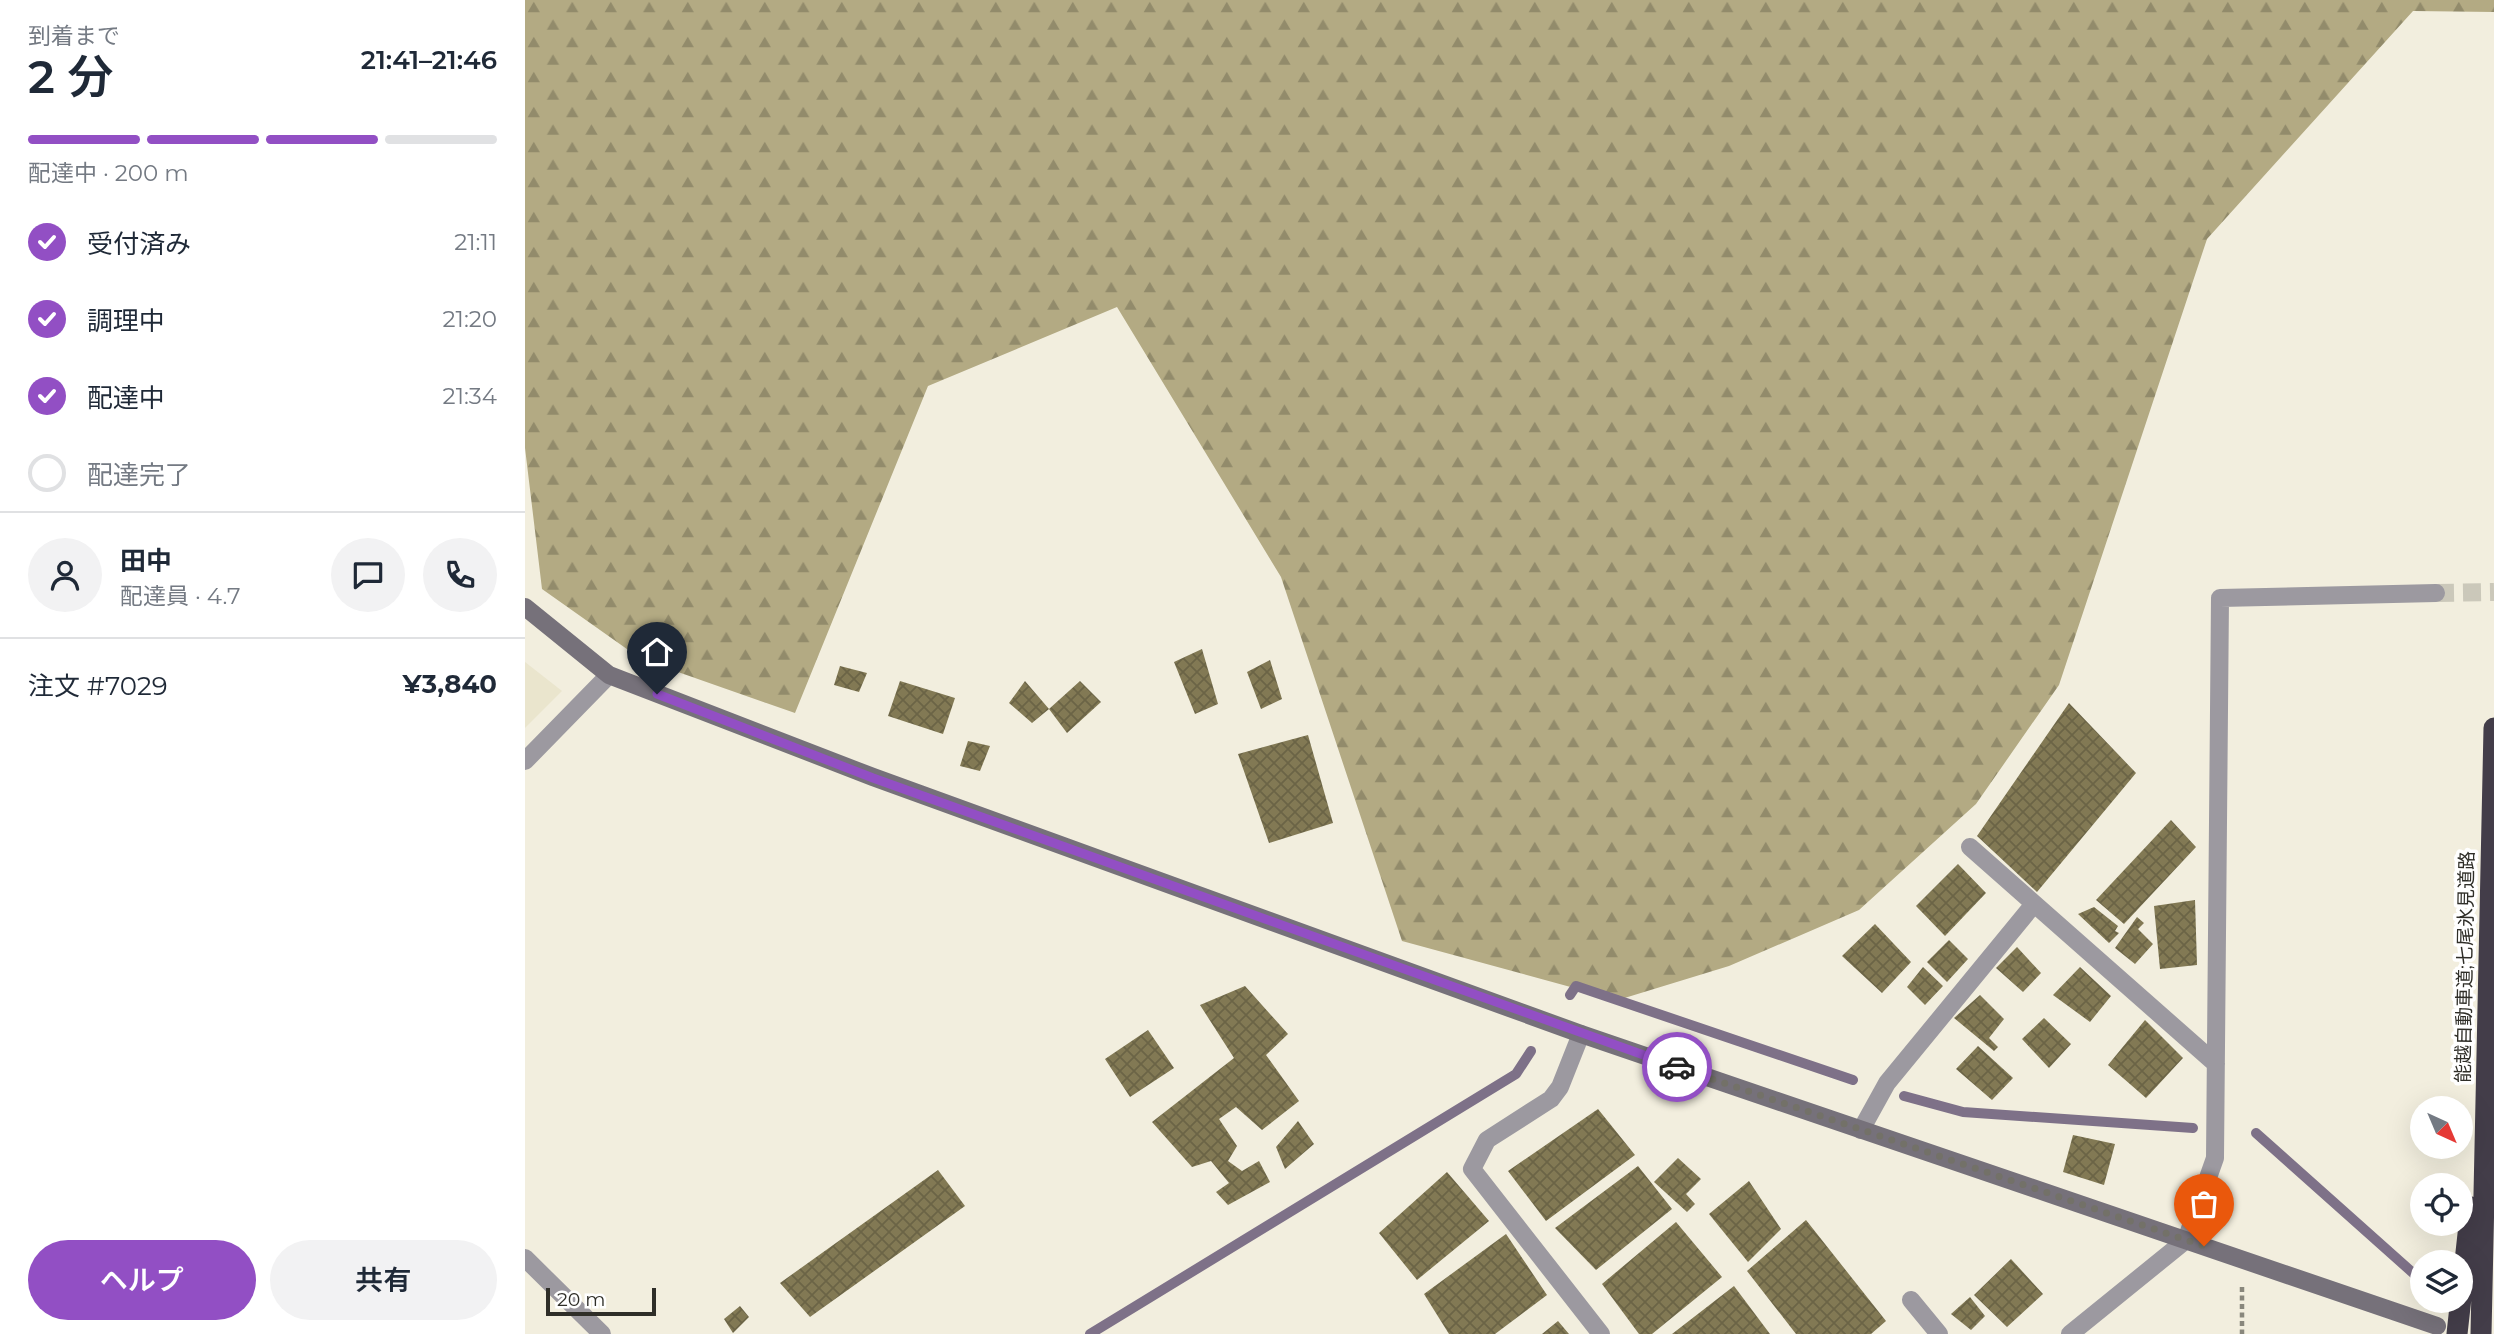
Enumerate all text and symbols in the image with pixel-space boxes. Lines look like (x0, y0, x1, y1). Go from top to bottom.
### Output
text: 到着まで (28, 22, 120, 50)
text: 21:41–21:46 (361, 44, 497, 76)
text: 2 分 (28, 48, 113, 105)
text: 配達中 · 200 m (28, 159, 189, 187)
icon: check (28, 223, 66, 261)
text: 受付済み (87, 228, 191, 260)
text: 21:11 (454, 228, 497, 256)
icon: check (28, 300, 66, 338)
text: 調理中 (87, 305, 165, 337)
text: 21:20 (443, 305, 497, 333)
icon: check (28, 377, 66, 415)
text: 配達中 (87, 382, 165, 414)
text: 21:34 (443, 382, 497, 410)
text: 配達完了 (87, 459, 191, 491)
button: person (28, 538, 102, 612)
button: chat (331, 538, 405, 612)
button: phone (423, 538, 497, 612)
text: 田中 (120, 545, 172, 577)
text: 配達員 · 4.7 (120, 582, 241, 610)
pin (627, 622, 687, 694)
icon: home (638, 633, 676, 671)
text: ¥3,840 (402, 668, 497, 700)
text: 注文 #7029 (28, 670, 168, 702)
street label: 能越自動車道;七尾氷見道路 (2451, 851, 2479, 1083)
courier (1642, 1032, 1712, 1102)
icon: car (1658, 1048, 1696, 1086)
north arrow (2410, 1096, 2473, 1158)
map controls (2410, 1096, 2473, 1313)
button: locate (2410, 1173, 2473, 1236)
pin (2174, 1174, 2234, 1246)
icon: bag (2185, 1185, 2223, 1223)
button: ヘルプ (28, 1240, 256, 1320)
button: 共有 (270, 1240, 497, 1320)
button: layers (2410, 1250, 2473, 1313)
scale bar (546, 1285, 656, 1317)
text: 20 m (557, 1288, 605, 1311)

